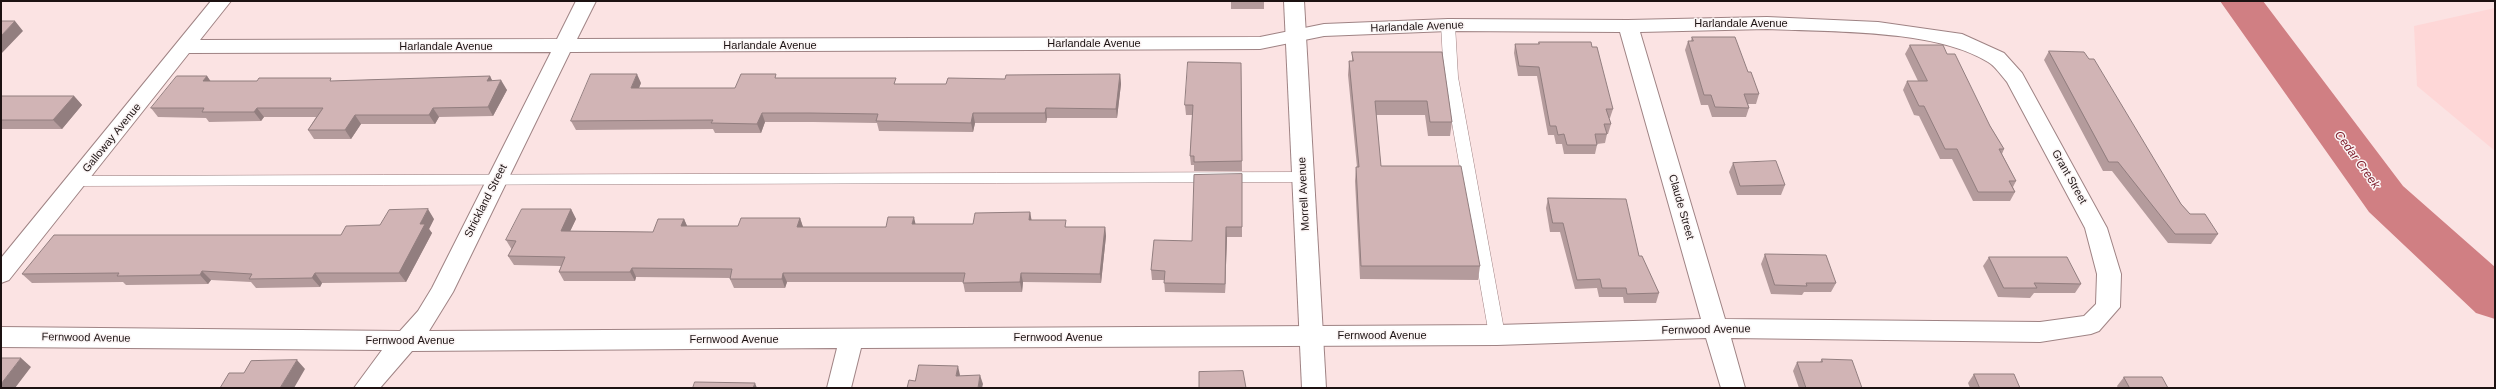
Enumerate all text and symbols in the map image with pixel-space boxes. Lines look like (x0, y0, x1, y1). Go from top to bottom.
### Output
street label: Harlandale Avenue (1694, 17, 1788, 31)
street label: Harlandale Avenue (1370, 19, 1464, 35)
street label: Harlandale Avenue (1047, 37, 1141, 51)
street label: Harlandale Avenue (723, 39, 817, 53)
street label: Harlandale Avenue (399, 40, 493, 54)
street label: Galloway Avenue (80, 101, 144, 175)
water label: Cedar Creek (2331, 128, 2383, 192)
street label: Grant Street (2049, 148, 2089, 206)
street label: Morrell Avenue (1295, 157, 1313, 231)
street label: Strickland Street (462, 162, 510, 240)
street label: Claude Street (1665, 173, 1697, 241)
street label: Fernwood Avenue (1661, 323, 1751, 337)
street label: Fernwood Avenue (1337, 329, 1427, 343)
street label: Fernwood Avenue (41, 331, 131, 345)
street label: Fernwood Avenue (1013, 331, 1103, 345)
street label: Fernwood Avenue (689, 333, 779, 347)
street label: Fernwood Avenue (365, 334, 455, 348)

